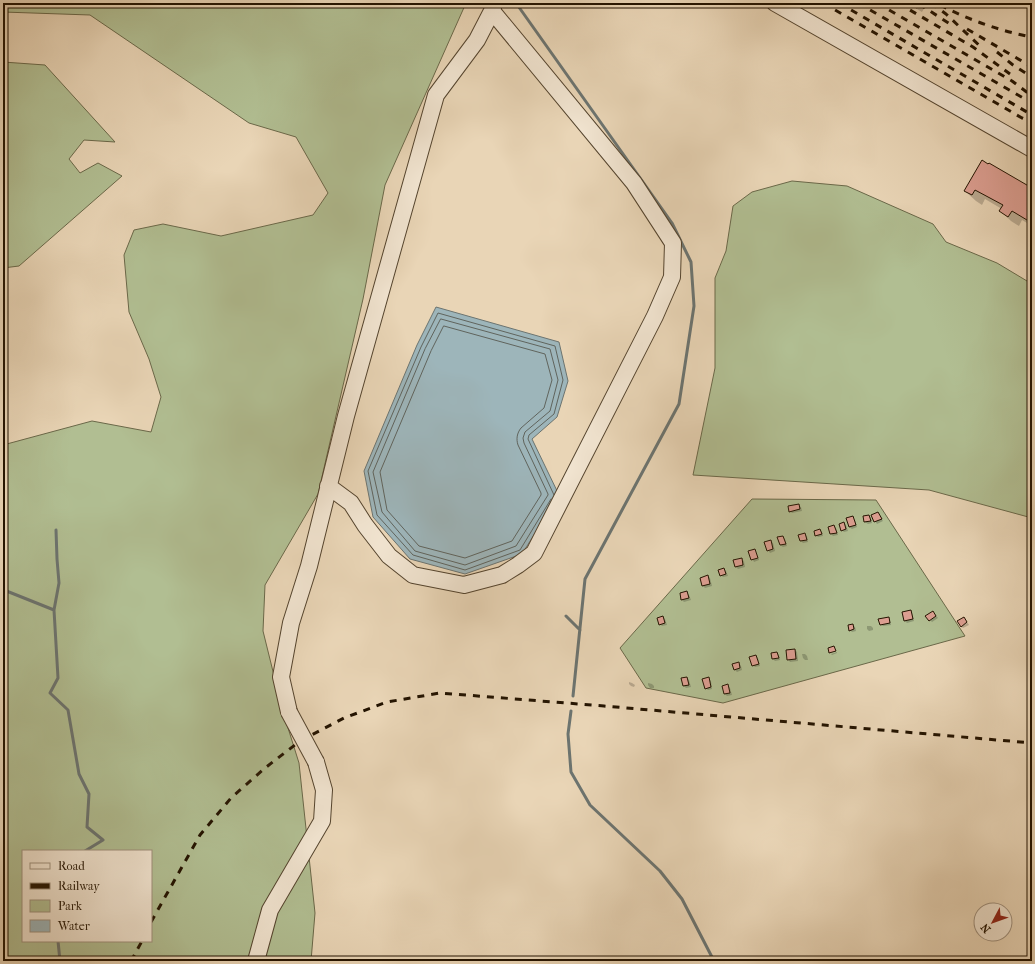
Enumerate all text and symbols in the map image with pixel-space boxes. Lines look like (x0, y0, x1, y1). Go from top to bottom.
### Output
legend (22, 850, 152, 942)
text: Road (58, 859, 85, 873)
text: Railway (58, 879, 100, 893)
text: Park (58, 899, 83, 913)
north arrow (973, 902, 1013, 942)
text: Water (57, 919, 91, 933)
text: N (978, 920, 993, 936)

